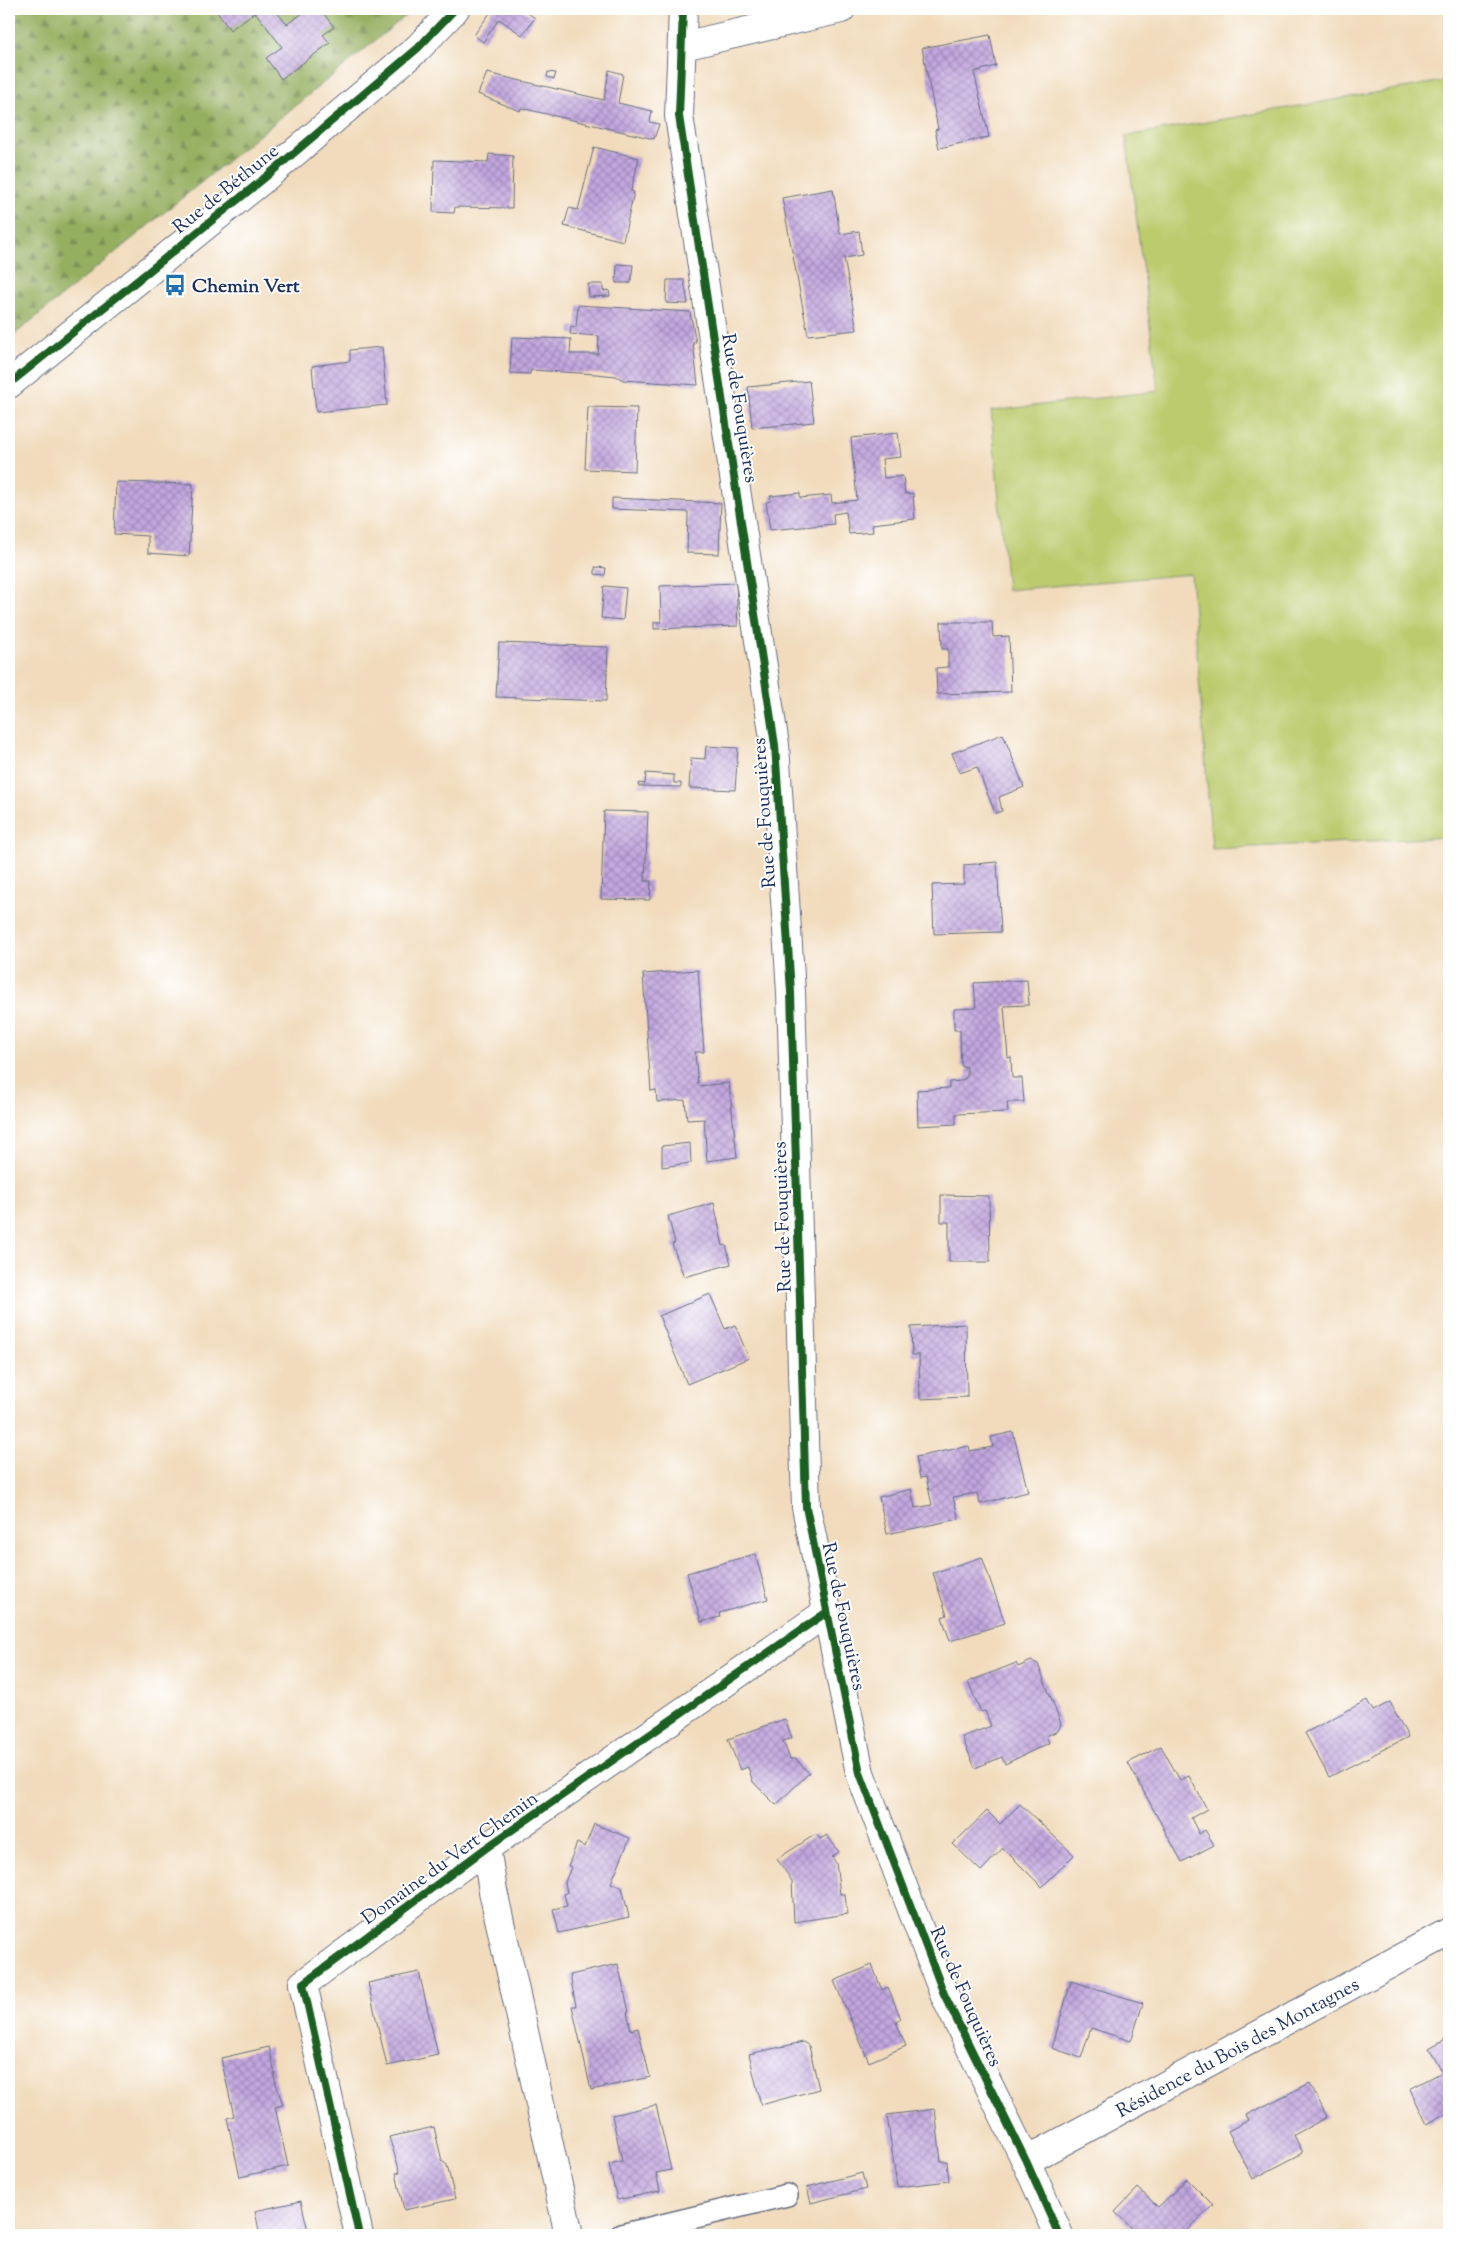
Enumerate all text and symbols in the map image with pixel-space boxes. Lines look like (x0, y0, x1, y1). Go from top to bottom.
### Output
street label: Rue de Béthune (168, 139, 285, 241)
bus stop icon: Chemin Vert (162, 272, 188, 298)
place label: Chemin Vert (192, 274, 300, 301)
street label: Rue de Fouquières (713, 332, 764, 485)
street label: Rue de Fouquières (747, 737, 784, 889)
street label: Rue de Fouquières (767, 1141, 800, 1293)
street label: Rue de Fouquières (814, 1540, 871, 1693)
street label: Domaine du Vert Chemin (357, 1786, 544, 1932)
street label: Rue de Fouquières (922, 1923, 1008, 2071)
street label: Résidence du Bois des Montagnes (1112, 1972, 1365, 2126)

